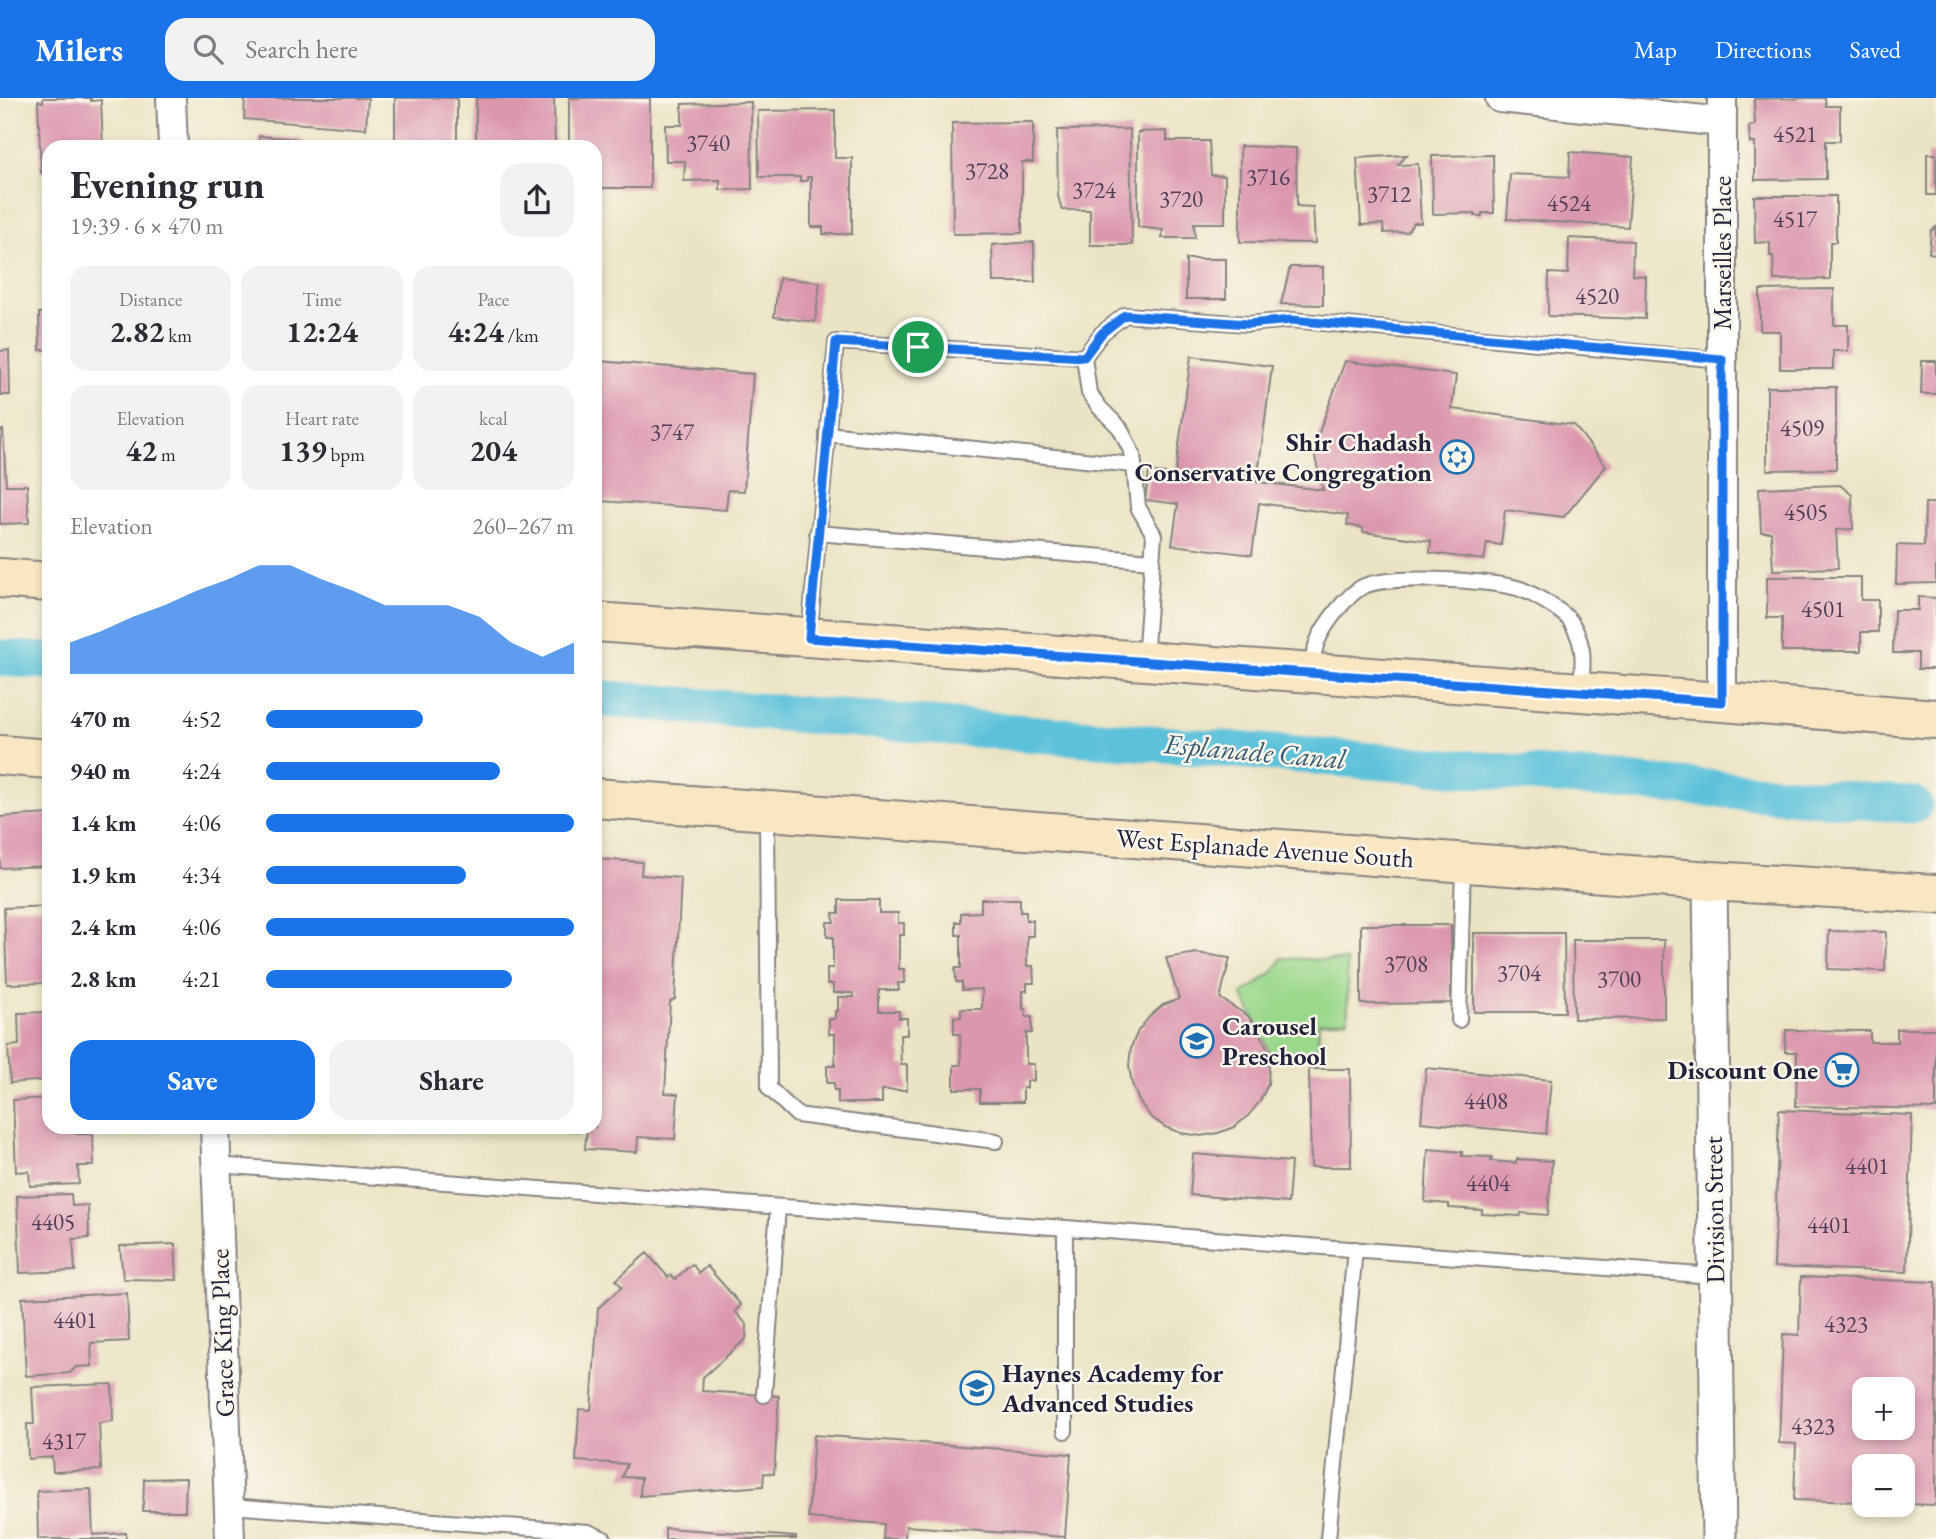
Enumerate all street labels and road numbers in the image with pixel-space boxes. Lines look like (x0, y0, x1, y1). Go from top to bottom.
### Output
street label: Marseilles Place (1705, 176, 1739, 330)
street label: West Esplanade Avenue South (1115, 821, 1415, 875)
street label: Division Street (1696, 1136, 1732, 1284)
street label: Grace King Place (202, 1248, 242, 1418)

